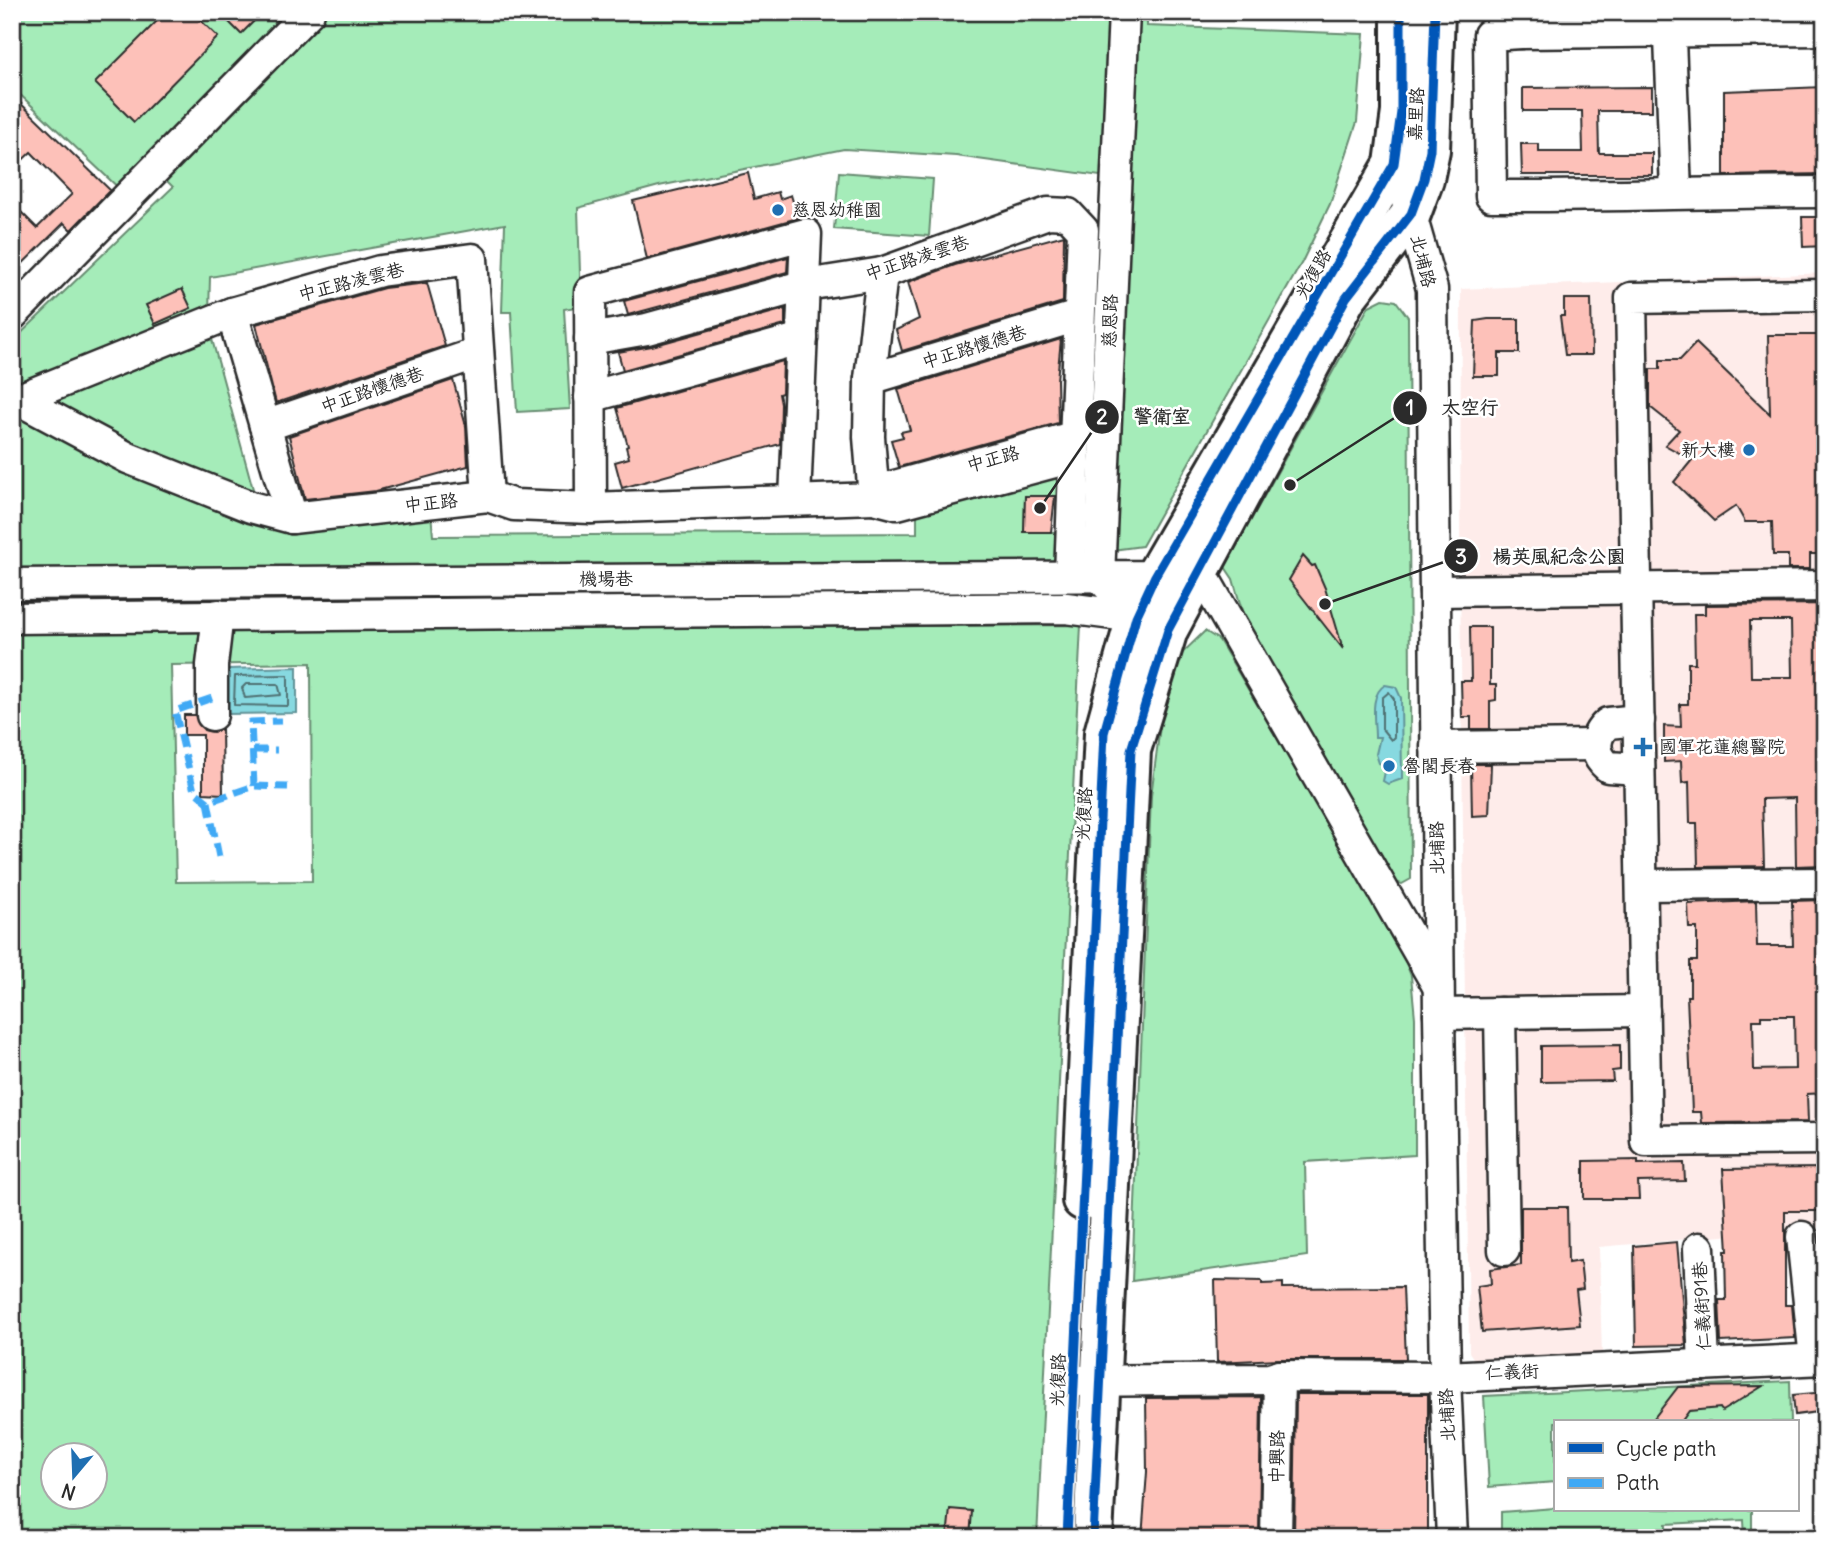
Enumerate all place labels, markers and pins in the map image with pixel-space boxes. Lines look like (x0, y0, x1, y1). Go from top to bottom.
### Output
place label: 慈恩幼稚園 (792, 198, 882, 221)
marker: 慈恩幼稚園 (770, 202, 786, 218)
callout: 太空行 (1392, 388, 1512, 428)
callout: 警衛室 (1084, 397, 1204, 437)
place label: 新大樓 (1681, 438, 1735, 461)
marker: 新大樓 (1741, 442, 1757, 458)
callout: 楊英風紀念公園 (1444, 536, 1640, 576)
place label: 國軍花蓮總醫院 (1659, 735, 1785, 758)
marker: 國軍花蓮總醫院 (1633, 737, 1653, 757)
place label: 魯閣長春 (1403, 754, 1475, 777)
marker: 魯閣長春 (1381, 758, 1397, 774)

